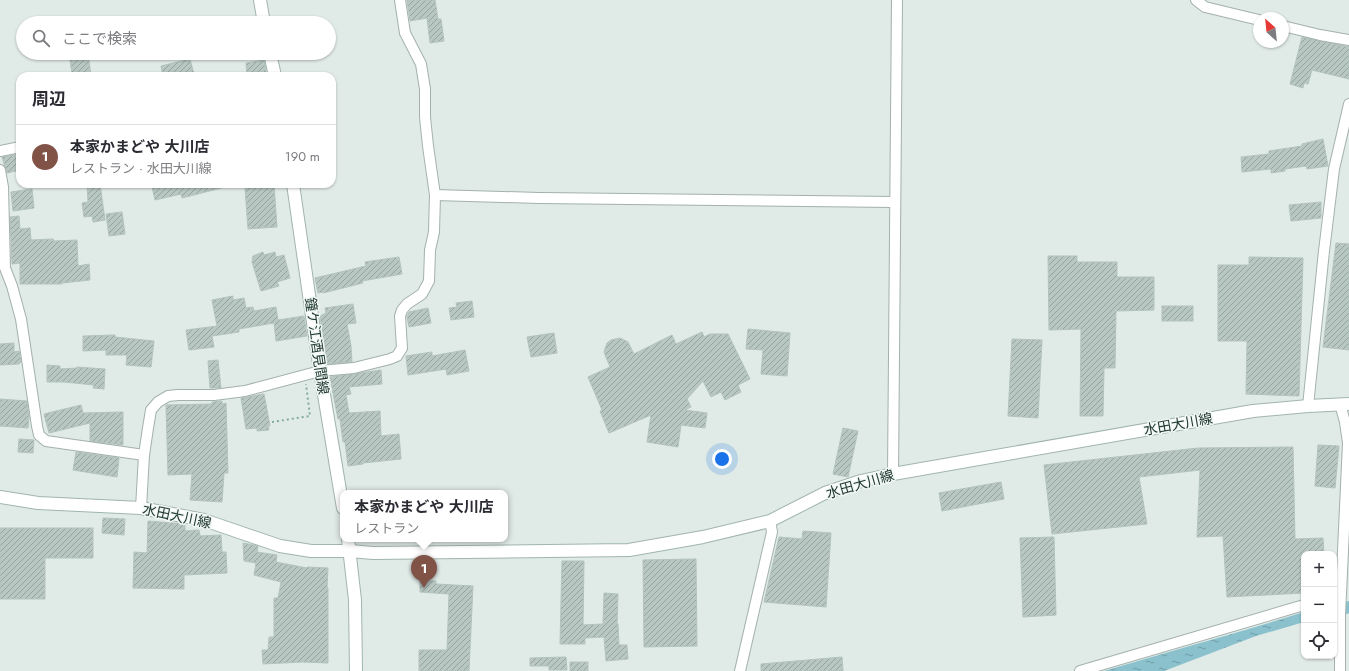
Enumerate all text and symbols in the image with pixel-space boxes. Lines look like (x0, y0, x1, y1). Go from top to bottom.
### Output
north arrow (1253, 12, 1289, 48)
search box (16, 16, 336, 60)
icon: search (30, 27, 52, 49)
text: ここで検索 (62, 28, 137, 50)
text: 周辺 (32, 87, 66, 111)
text: 本家かまどや 大川店 (70, 136, 210, 158)
text: 1 (42, 147, 48, 166)
text: 190 m (285, 147, 320, 166)
text: レストラン · 水田大川線 (70, 159, 212, 178)
street label: 鐘ケ江酒見間線 (300, 296, 334, 396)
street label: 水田大川線 (1142, 408, 1214, 440)
your location (712, 449, 732, 469)
street label: 水田大川線 (824, 465, 896, 503)
popup (340, 490, 508, 542)
text: 本家かまどや 大川店 (354, 496, 494, 518)
street label: 水田大川線 (141, 499, 213, 533)
text: レストラン (354, 519, 419, 538)
map controls (1301, 551, 1337, 659)
button: + (1301, 551, 1337, 587)
pin: 1 (411, 555, 437, 588)
button: − (1301, 587, 1337, 623)
button: locate (1301, 623, 1337, 659)

